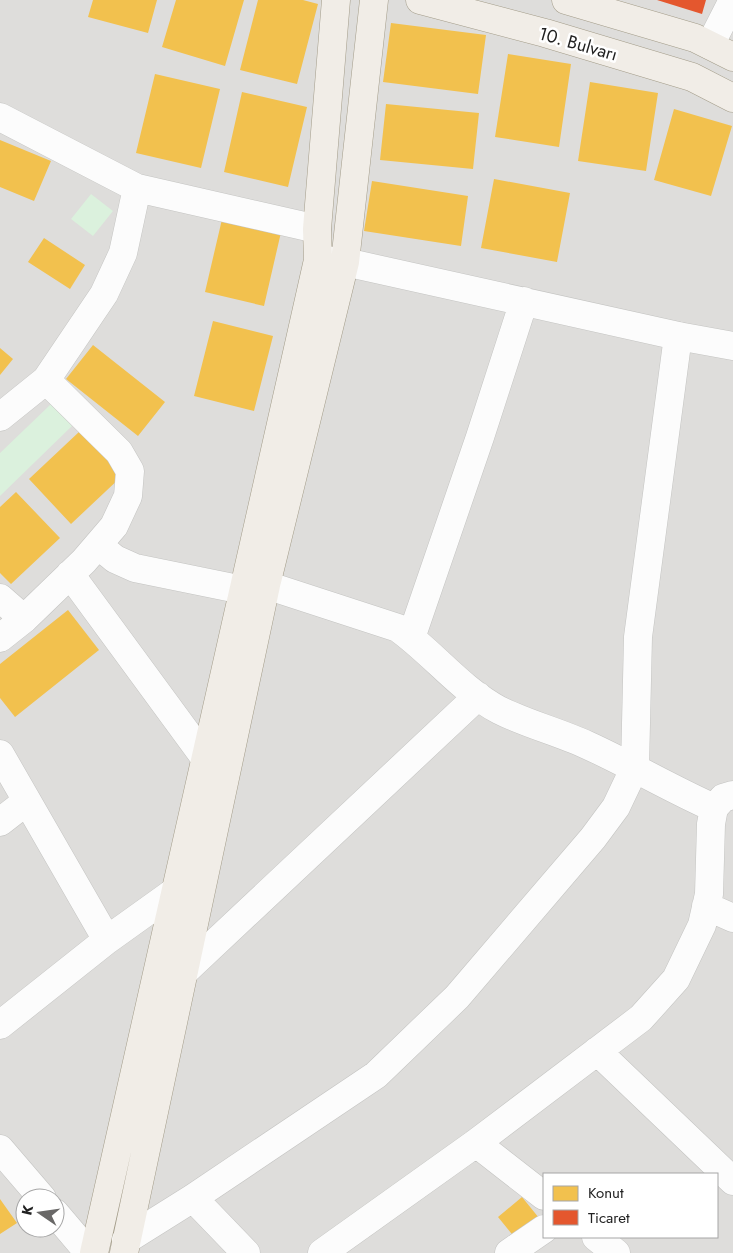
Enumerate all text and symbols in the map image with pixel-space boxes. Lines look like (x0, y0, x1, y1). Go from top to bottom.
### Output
street label: 10. Bulvarı (536, 20, 620, 68)
legend (543, 1173, 718, 1238)
text: Konut (588, 1182, 624, 1204)
north arrow (15, 1188, 65, 1238)
text: K (16, 1203, 38, 1217)
text: Ticaret (588, 1207, 630, 1229)

